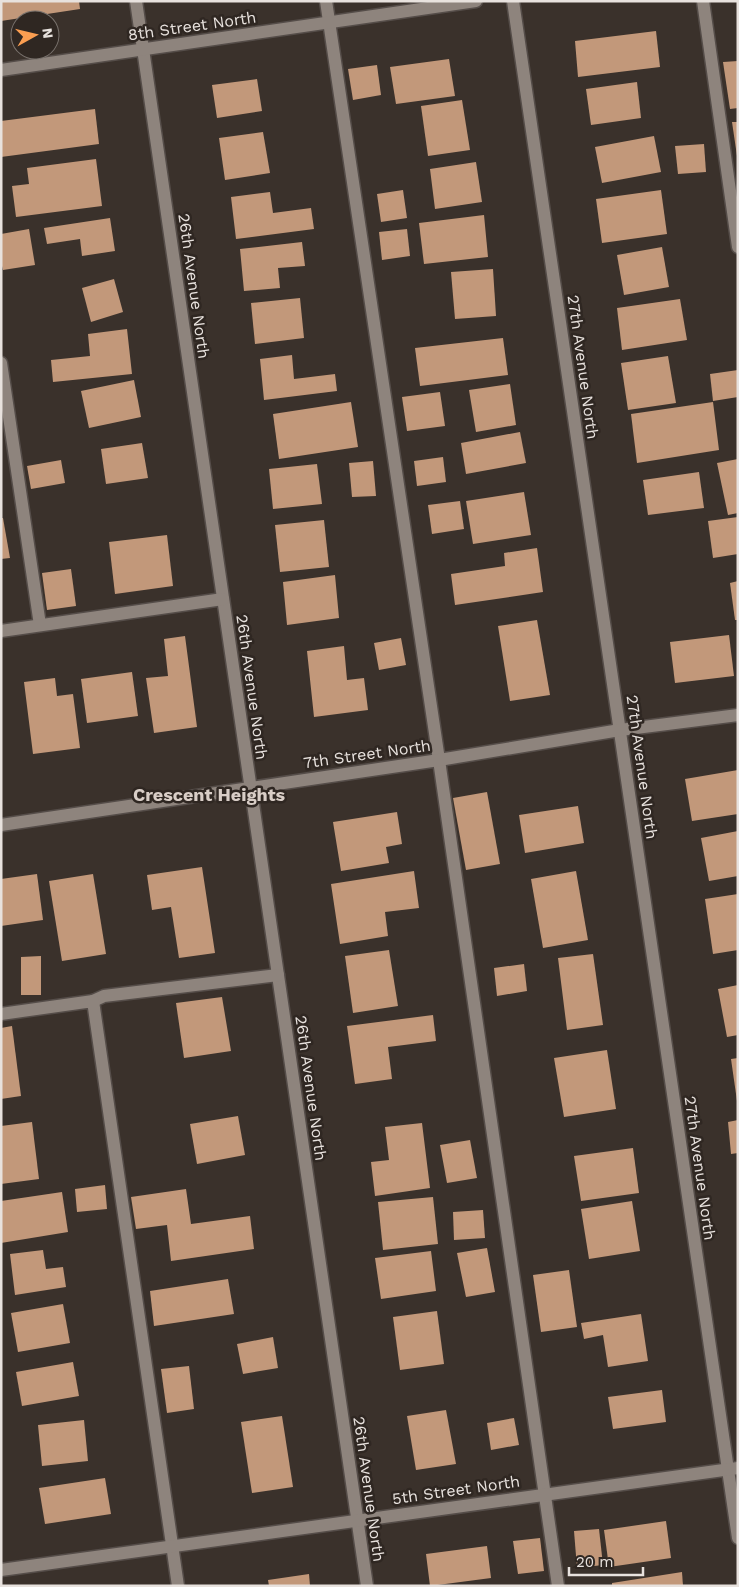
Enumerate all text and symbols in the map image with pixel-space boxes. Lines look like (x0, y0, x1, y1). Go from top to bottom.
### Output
street label: 8th Street North (127, 8, 257, 44)
north arrow (10, 10, 60, 60)
text: N (39, 27, 57, 39)
street label: 26th Avenue North (174, 212, 214, 360)
street label: 27th Avenue North (563, 294, 603, 440)
street label: 26th Avenue North (232, 613, 272, 761)
street label: 27th Avenue North (622, 694, 662, 840)
street label: 7th Street North (302, 736, 432, 772)
district label: Crescent Heights (133, 784, 286, 805)
street label: 26th Avenue North (291, 1014, 331, 1162)
street label: 27th Avenue North (680, 1095, 720, 1241)
street label: 26th Avenue North (349, 1415, 389, 1563)
street label: 5th Street North (391, 1472, 521, 1508)
scale bar (569, 1544, 643, 1576)
text: 20 m (576, 1553, 614, 1571)

